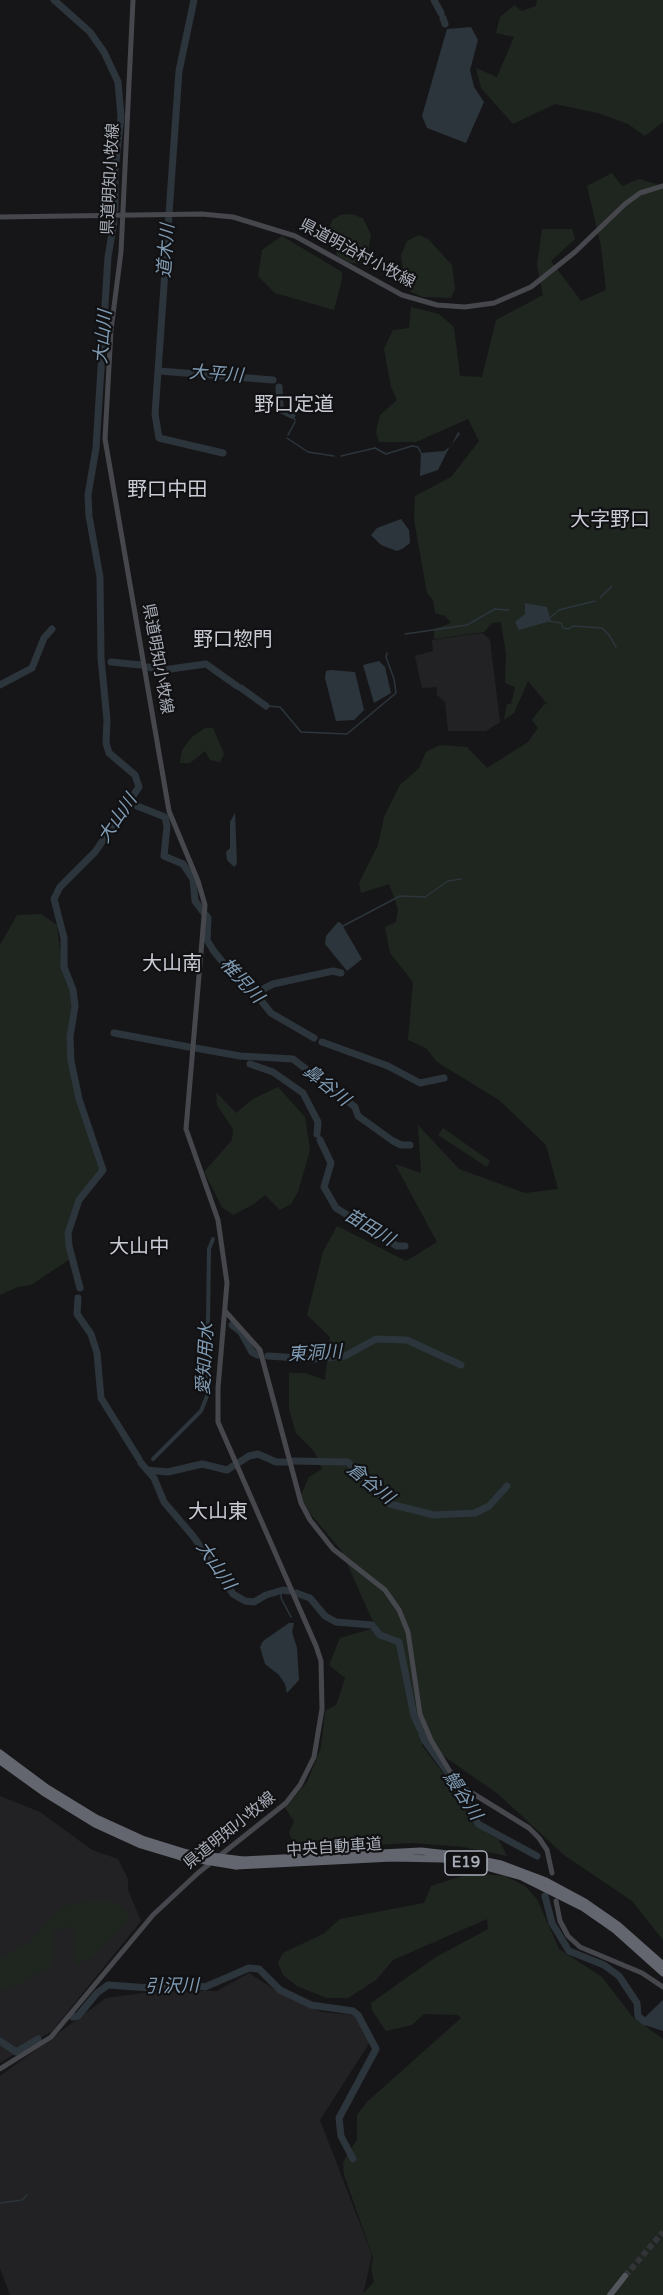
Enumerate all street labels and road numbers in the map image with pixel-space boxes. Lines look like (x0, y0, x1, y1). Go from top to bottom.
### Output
street label: 県道明知小牧線 (98, 123, 124, 235)
street label: 県道明治村小牧線 (296, 215, 418, 293)
street label: 県道明知小牧線 (138, 602, 176, 716)
street label: 県道明知小牧線 (180, 1788, 280, 1874)
street label: 中央自動車道 (285, 1835, 383, 1861)
road number: E19 (445, 1851, 487, 1875)

